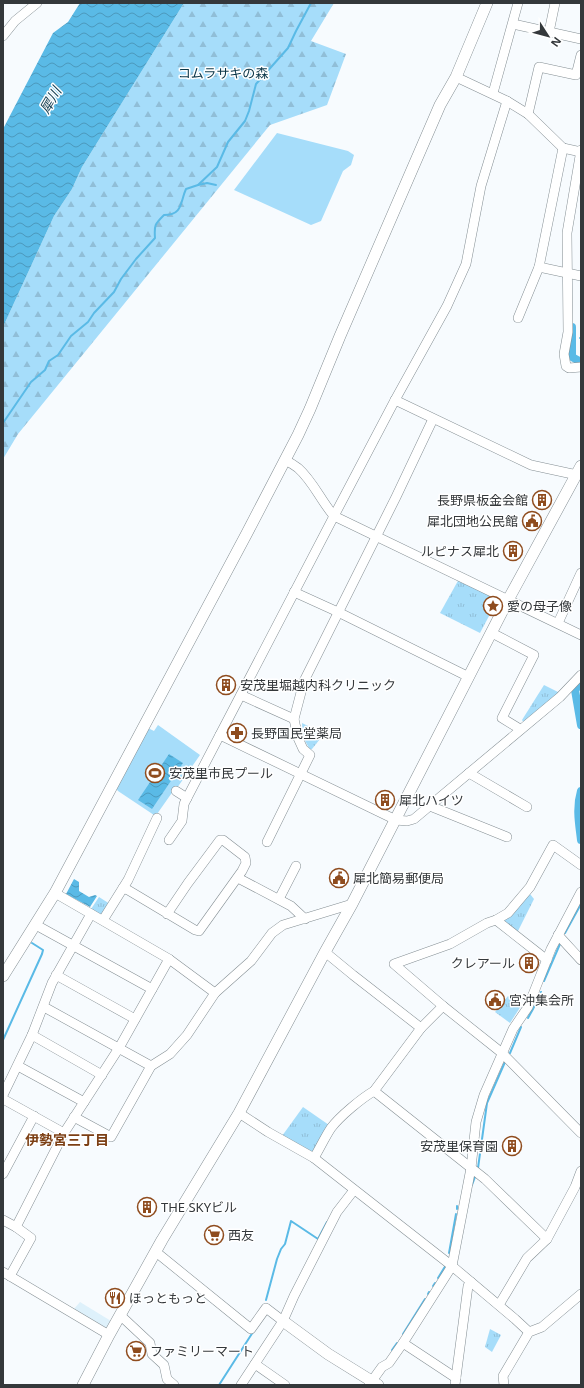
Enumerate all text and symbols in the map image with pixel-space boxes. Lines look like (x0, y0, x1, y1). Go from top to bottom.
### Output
north arrow (528, 16, 568, 56)
text: N (548, 34, 565, 50)
park label: コムラサキの森 (178, 64, 268, 82)
water label: 犀川 (35, 81, 66, 117)
building icon: 長野県板金会館 (531, 489, 553, 511)
place label: 長野県板金会館 (437, 491, 528, 509)
public building icon: 犀北団地公民館 (521, 510, 543, 532)
place label: 犀北団地公民館 (427, 512, 518, 530)
building icon: ルピナス犀北 (502, 540, 524, 562)
place label: ルピナス犀北 (421, 542, 499, 560)
place icon: 愛の母子像 (482, 595, 504, 617)
place label: 愛の母子像 (507, 597, 572, 615)
building icon: 安茂里堀越内科クリニック (215, 674, 237, 696)
place label: 安茂里堀越内科クリニック (240, 676, 396, 694)
pharmacy icon: 長野国民堂薬局 (226, 722, 248, 744)
place label: 長野国民堂薬局 (251, 724, 342, 742)
sports icon: 安茂里市民プール (144, 762, 166, 784)
place label: 安茂里市民プール (169, 764, 273, 782)
building icon: 犀北ハイツ (374, 789, 396, 811)
place label: 犀北ハイツ (399, 791, 464, 809)
public building icon: 犀北簡易郵便局 (328, 867, 350, 889)
place label: 犀北簡易郵便局 (353, 869, 444, 887)
building icon: クレアール (518, 952, 540, 974)
place label: クレアール (451, 954, 515, 972)
public building icon: 宮沖集会所 (484, 989, 506, 1011)
place label: 宮沖集会所 (509, 991, 574, 1009)
district label: 伊勢宮三丁目 (25, 1130, 109, 1149)
building icon: 安茂里保育園 (501, 1135, 523, 1157)
place label: 安茂里保育園 (420, 1137, 498, 1155)
building icon: THE SKYビル (136, 1196, 158, 1218)
place label: THE SKYビル (161, 1198, 237, 1216)
supermarket icon: 西友 (203, 1224, 225, 1246)
place label: 西友 (228, 1226, 254, 1244)
restaurant icon: ほっともっと (104, 1287, 126, 1309)
place label: ほっともっと (129, 1289, 207, 1307)
supermarket icon: ファミリーマート (125, 1340, 147, 1362)
place label: ファミリーマート (150, 1342, 254, 1360)

